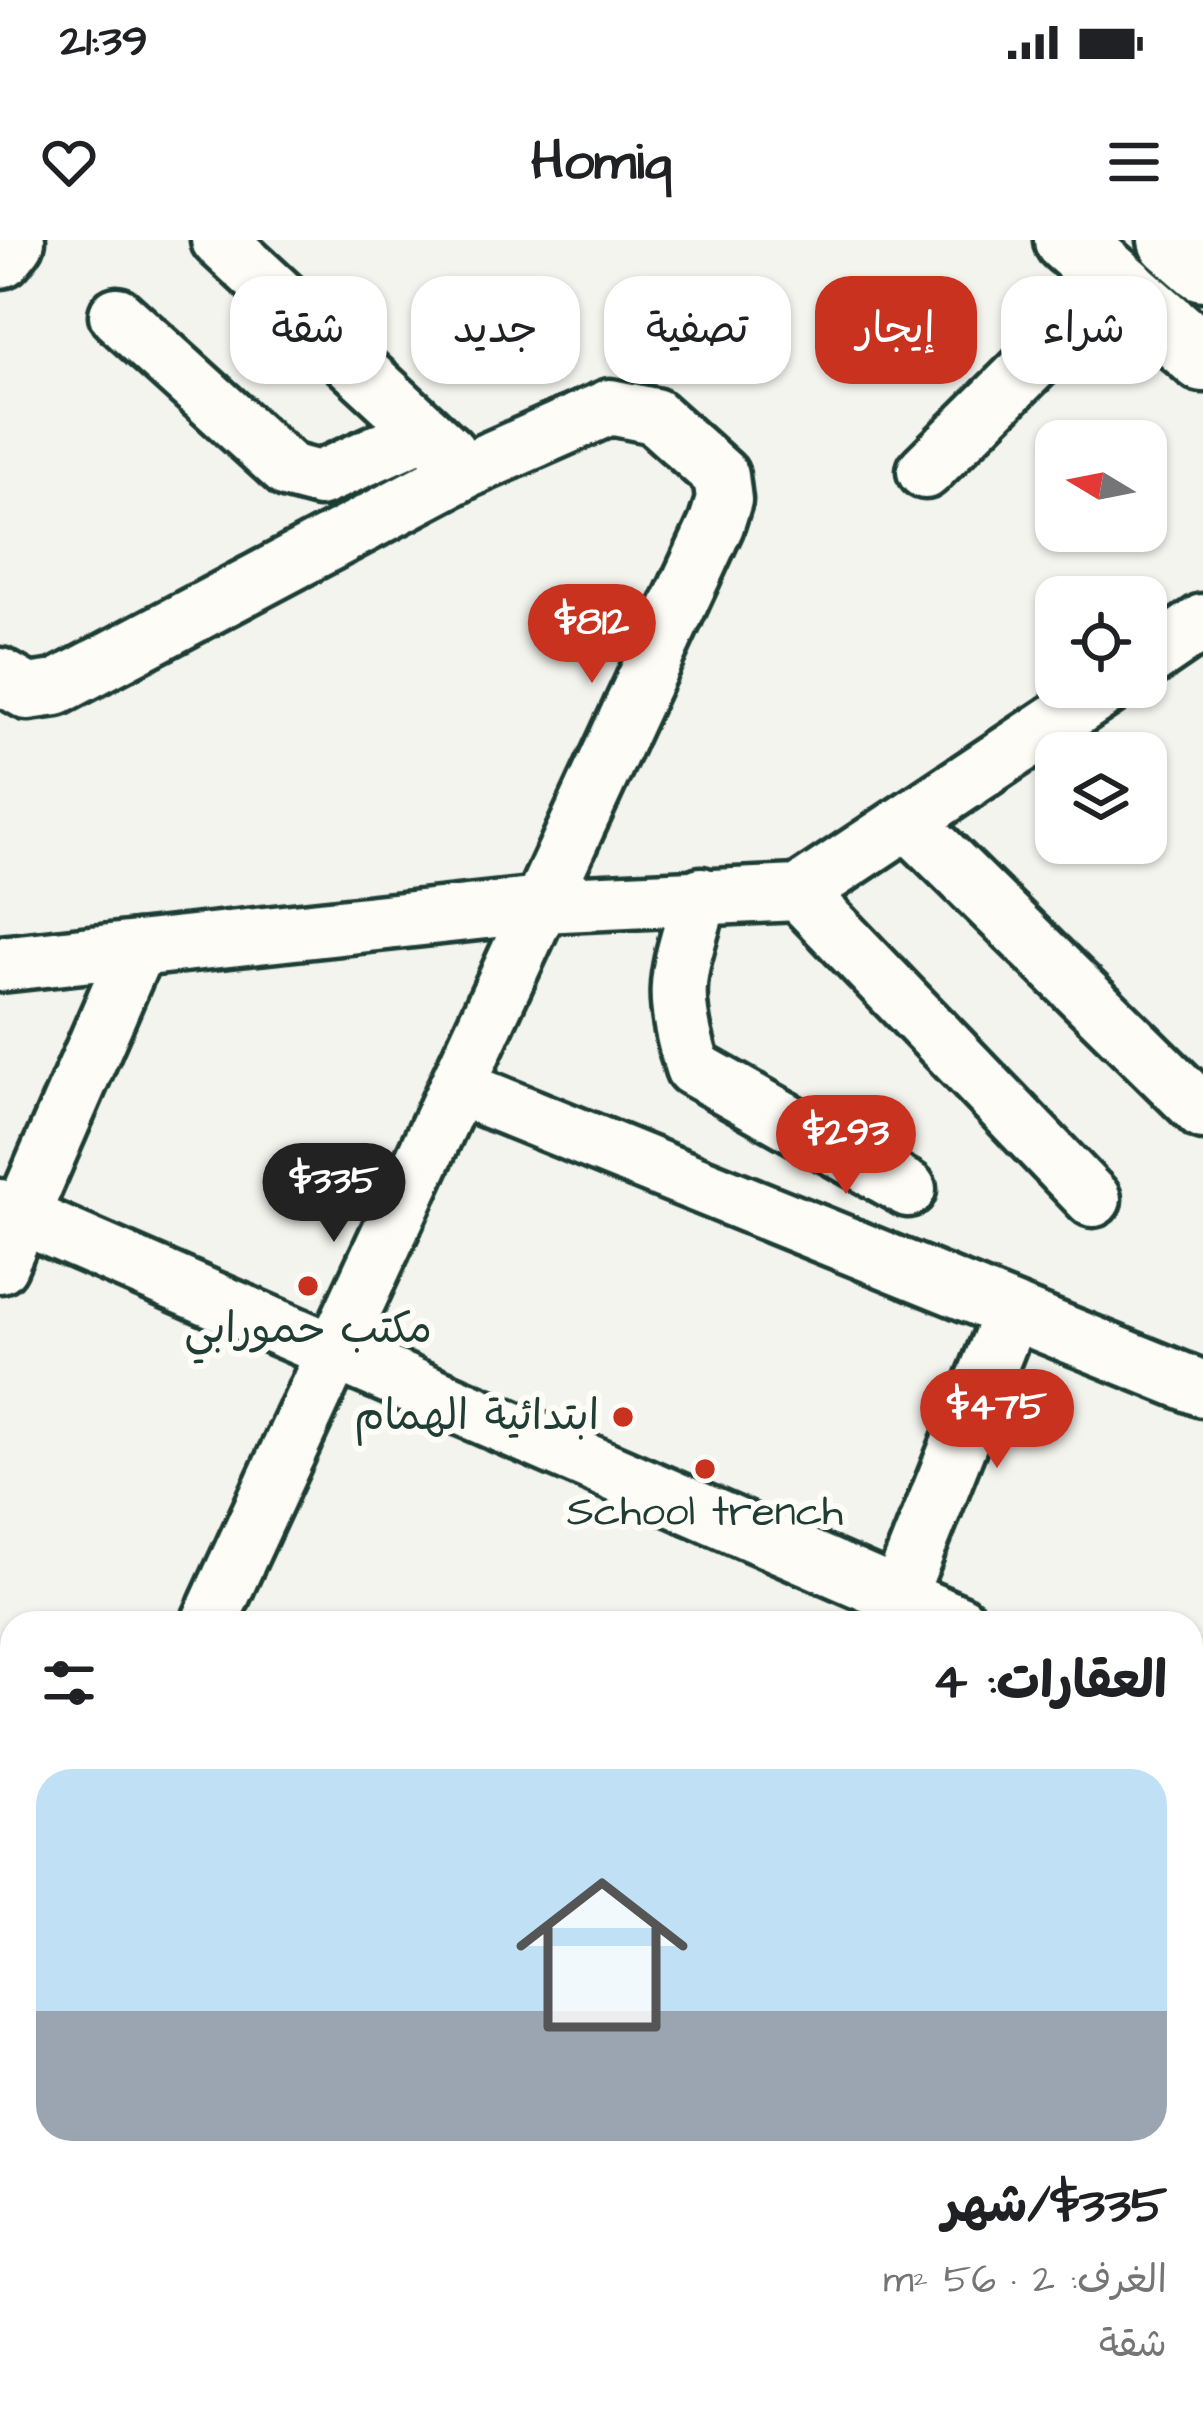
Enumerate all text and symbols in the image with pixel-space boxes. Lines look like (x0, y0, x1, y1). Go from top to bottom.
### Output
text: 21:39 (60, 11, 148, 73)
text: Homiq (531, 125, 672, 200)
icon: heart (36, 129, 102, 195)
icon: menu (1101, 129, 1167, 195)
chip: شقة (230, 276, 387, 384)
chip: جديد (411, 276, 580, 384)
chip: تصفية (604, 276, 791, 384)
chip: إيجار (815, 276, 977, 384)
chip: شراء (1001, 276, 1167, 384)
north arrow (1035, 420, 1167, 552)
map controls (1035, 420, 1167, 864)
button: locate (1035, 576, 1167, 708)
pin: $812 (521, 584, 663, 686)
text: $812 (555, 596, 629, 650)
button: layers (1035, 732, 1167, 864)
pin: $293 (775, 1095, 917, 1197)
text: $293 (803, 1107, 889, 1161)
pin: $335 (263, 1143, 405, 1245)
text: $335 (289, 1155, 379, 1209)
marker: مكتب حمورابي (295, 1273, 321, 1299)
place label: مكتب حمورابي (184, 1301, 432, 1364)
pin: $475 (926, 1369, 1068, 1471)
text: $475 (947, 1381, 1047, 1435)
place label: ابتدائية الهمام (354, 1388, 599, 1446)
marker: ابتدائية الهمام (610, 1404, 636, 1430)
marker: School trench (692, 1456, 718, 1482)
place label: School trench (567, 1484, 843, 1542)
text: العقارات: 4 (932, 1647, 1167, 1718)
icon: filters (36, 1650, 102, 1716)
icon: home (494, 1847, 710, 2063)
text: $335/شهر (943, 2171, 1167, 2242)
text: الغرف: 2 · 56 m² (883, 2254, 1167, 2308)
text: شقة (1099, 2318, 1167, 2372)

